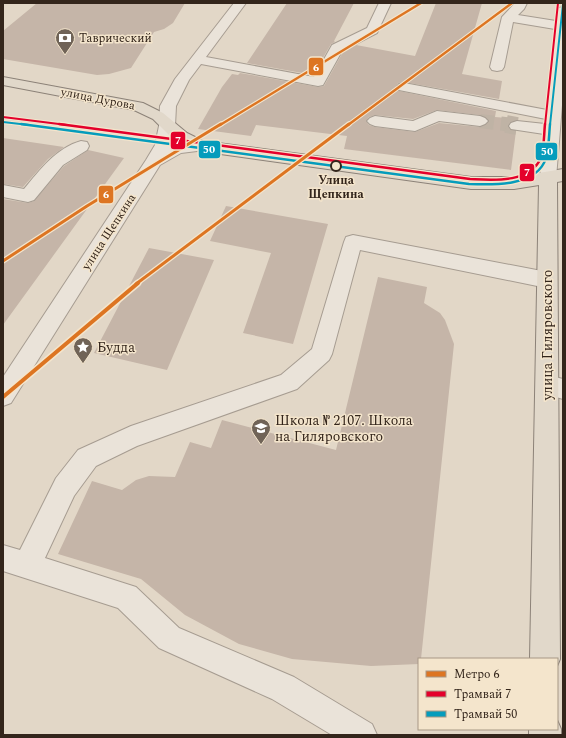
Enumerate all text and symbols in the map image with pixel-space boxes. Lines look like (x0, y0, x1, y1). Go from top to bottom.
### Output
bank icon: Таврический (54, 27, 76, 55)
place label: Таврический (79, 29, 152, 48)
line badge: 6 (308, 57, 324, 76)
text: 6 (313, 59, 319, 76)
street label: улица Дурова (58, 82, 137, 116)
line badge: 7 (170, 131, 186, 150)
text: 7 (175, 132, 181, 149)
line badge: 50 (198, 140, 221, 159)
text: 50 (203, 141, 215, 158)
line badge: 50 (535, 142, 558, 161)
text: 50 (541, 143, 553, 160)
marker: Улица Щепкина (330, 160, 342, 172)
line badge: 7 (519, 163, 535, 182)
text: 7 (524, 164, 530, 181)
place label: Улица Щепкина (308, 171, 364, 204)
line badge: 6 (98, 185, 114, 204)
text: 6 (103, 186, 109, 203)
street label: улица Щепкина (77, 190, 141, 275)
street label: улица Гиляровского (537, 270, 558, 401)
place icon: Будда (72, 336, 94, 364)
place label: Будда (97, 337, 135, 358)
place label: Школа № 2107. Школа на Гиляровского (275, 410, 413, 447)
school or university icon: Школа № 2107. Школа на Гиляровского (250, 417, 272, 445)
legend (418, 658, 558, 730)
text: Метро 6 (454, 665, 500, 684)
text: Трамвай 7 (454, 685, 511, 704)
text: Трамвай 50 (454, 705, 517, 724)

